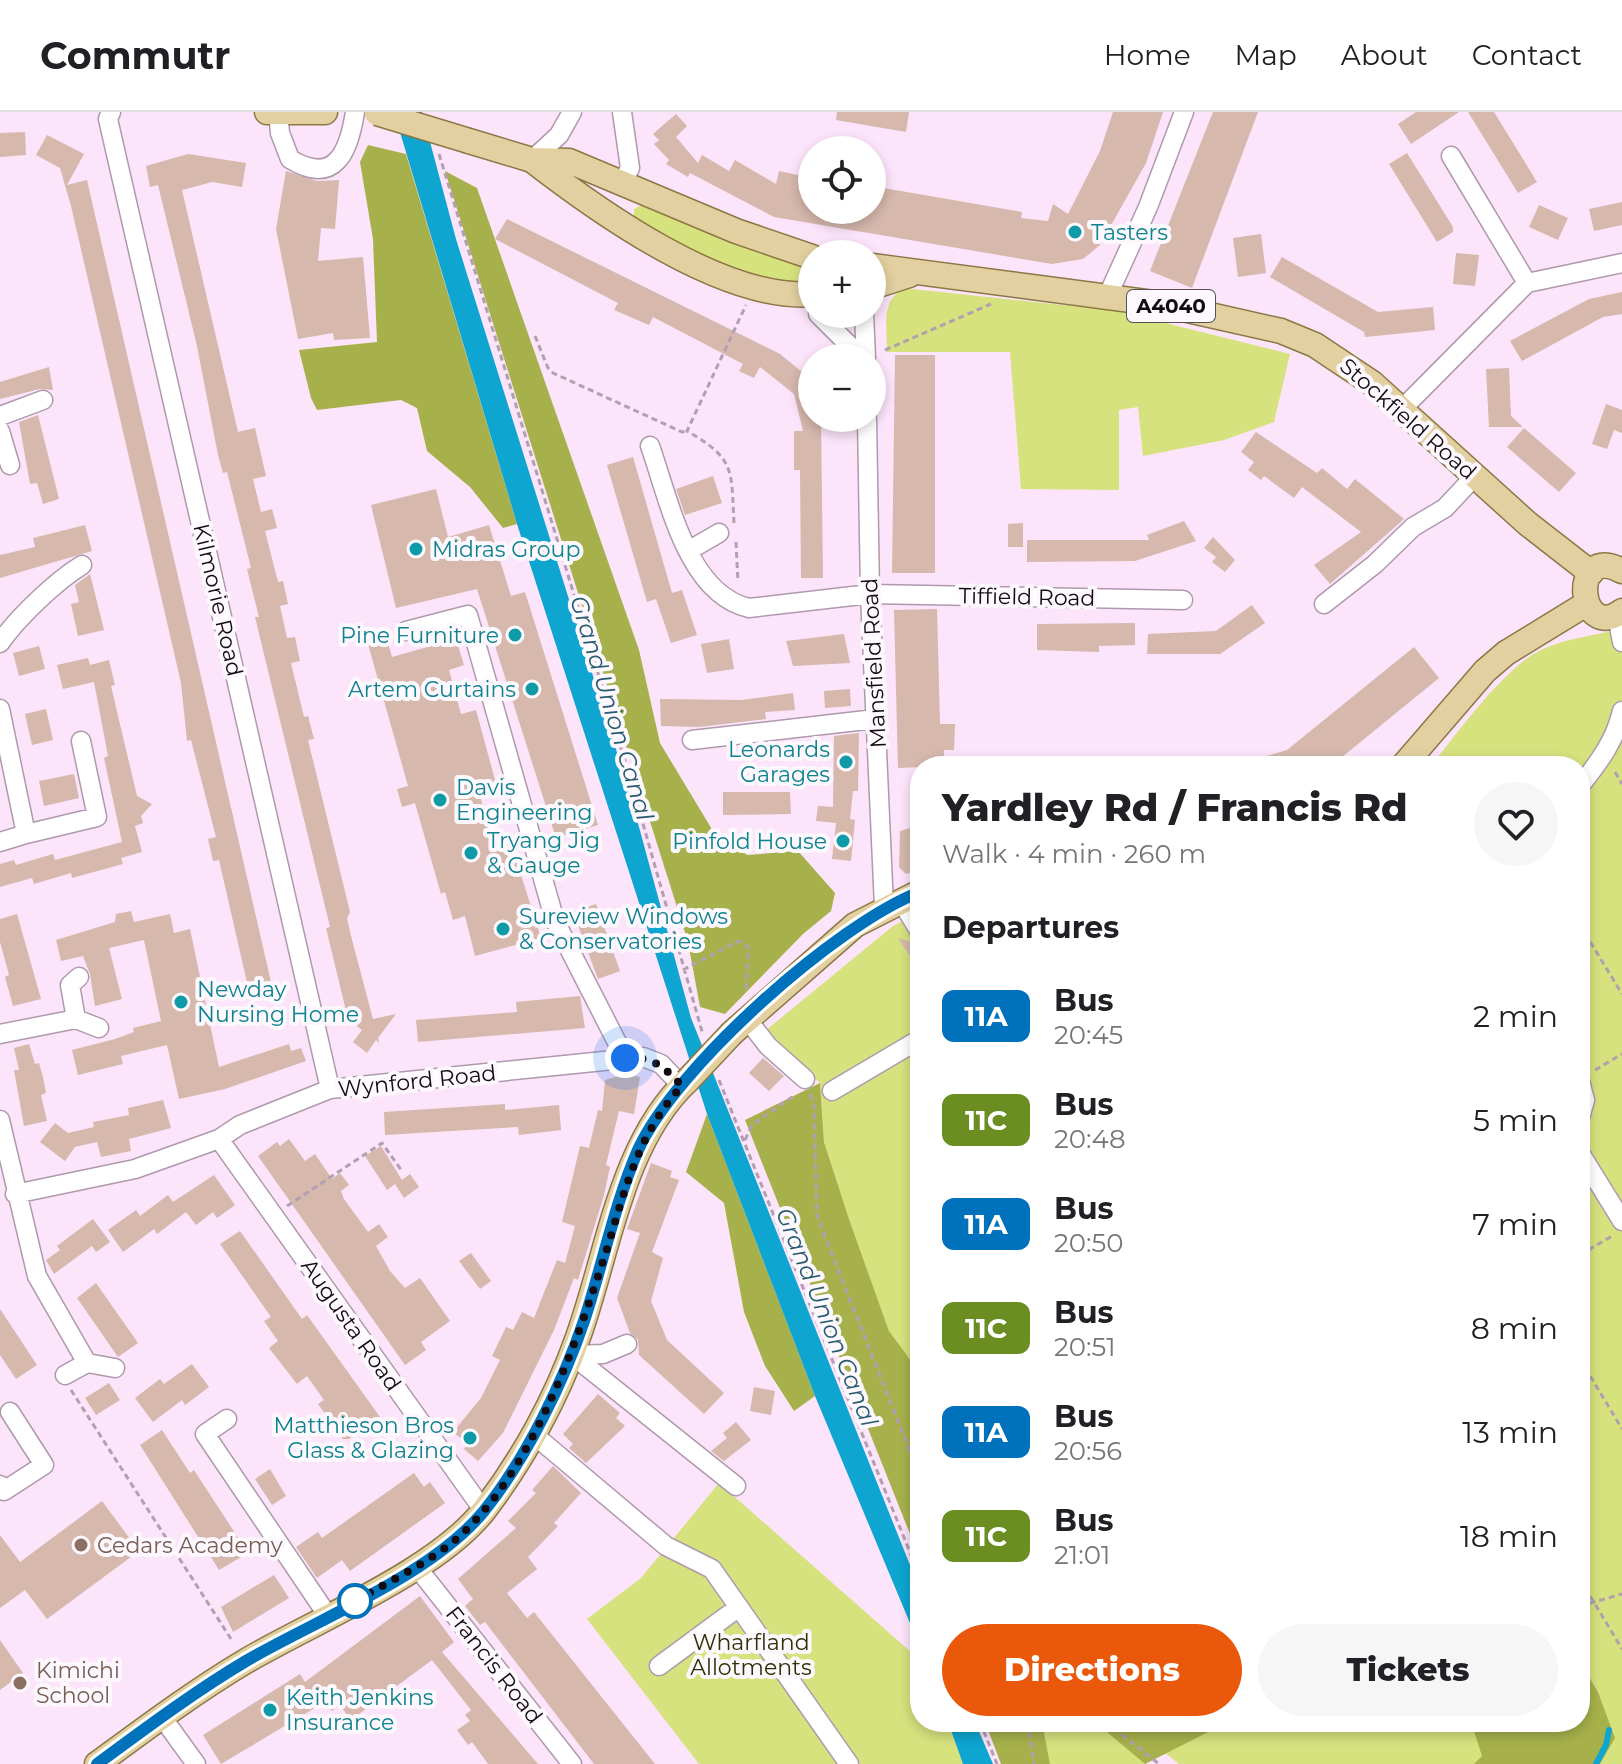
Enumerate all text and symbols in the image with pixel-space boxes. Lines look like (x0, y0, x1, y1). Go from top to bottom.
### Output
text: Commutr (40, 32, 230, 79)
text: Home (1104, 38, 1191, 72)
text: Map (1235, 38, 1297, 72)
text: About (1341, 38, 1428, 72)
text: Contact (1472, 38, 1582, 72)
map controls (798, 136, 886, 432)
button: locate (798, 136, 886, 224)
place label: Tasters (1091, 219, 1168, 246)
marker: Tasters (1066, 223, 1084, 241)
button: + (798, 240, 886, 328)
road number: A4040 (1127, 290, 1215, 322)
button: − (798, 344, 886, 432)
street label: Stockfield Road (1334, 352, 1482, 486)
street label: Kilmorie Road (187, 521, 249, 679)
place label: Midras Group (432, 536, 580, 563)
marker: Midras Group (407, 540, 425, 558)
street label: Mansfield Road (856, 577, 892, 749)
street label: Tiffield Road (958, 582, 1096, 612)
water label: Grand Union Canal (564, 592, 660, 824)
place label: Pine Furniture (340, 622, 499, 649)
marker: Pine Furniture (506, 626, 524, 644)
place label: Artem Curtains (348, 676, 516, 703)
marker: Artem Curtains (523, 680, 541, 698)
place label: Leonards Garages (728, 736, 830, 788)
marker: Leonards Garages (837, 753, 855, 771)
place label: Davis Engineering (456, 774, 593, 826)
button: heart (1474, 782, 1558, 866)
text: Yardley Rd / Francis Rd (942, 784, 1408, 831)
marker: Davis Engineering (431, 791, 449, 809)
place label: Tryang Jig & Gauge (487, 827, 600, 879)
place label: Pinfold House (672, 828, 827, 855)
marker: Pinfold House (834, 832, 852, 850)
text: Walk · 4 min · 260 m (942, 838, 1206, 870)
marker: Tryang Jig & Gauge (462, 844, 480, 862)
place label: Sureview Windows & Conservatories (519, 903, 728, 955)
text: Departures (942, 909, 1119, 946)
marker: Sureview Windows & Conservatories (494, 920, 512, 938)
place label: Newday Nursing Home (197, 976, 359, 1028)
text: Bus (1054, 982, 1114, 1019)
marker: Newday Nursing Home (172, 993, 190, 1011)
text: 2 min (1473, 998, 1558, 1035)
text: 11A (964, 999, 1008, 1033)
text: 20:45 (1054, 1019, 1123, 1051)
your location (605, 1038, 645, 1078)
street label: Wynford Road (337, 1059, 497, 1103)
text: Bus (1054, 1086, 1114, 1123)
text: 5 min (1473, 1102, 1558, 1139)
text: 11C (965, 1103, 1007, 1137)
text: 20:48 (1054, 1123, 1125, 1155)
text: Bus (1054, 1190, 1114, 1227)
water label: Grand Union Canal (770, 1203, 884, 1431)
text: 7 min (1472, 1206, 1558, 1243)
text: 11A (964, 1207, 1008, 1241)
text: 20:50 (1054, 1227, 1123, 1259)
street label: Augusta Road (295, 1253, 407, 1397)
text: Bus (1054, 1294, 1114, 1331)
text: 8 min (1471, 1310, 1558, 1347)
text: 11C (965, 1311, 1007, 1345)
text: 20:51 (1054, 1331, 1116, 1363)
text: Bus (1054, 1398, 1114, 1435)
place label: Matthieson Bros Glass & Glazing (274, 1412, 454, 1464)
text: 13 min (1462, 1414, 1558, 1451)
text: 11A (964, 1415, 1008, 1449)
marker: Matthieson Bros Glass & Glazing (461, 1429, 479, 1447)
text: 20:56 (1054, 1435, 1122, 1467)
text: Bus (1054, 1502, 1114, 1539)
text: 18 min (1460, 1518, 1558, 1555)
text: 11C (965, 1519, 1007, 1553)
place label: Cedars Academy (97, 1532, 283, 1559)
marker: Cedars Academy (72, 1536, 90, 1554)
text: 21:01 (1054, 1539, 1110, 1571)
unlabelled marker (338, 1584, 372, 1618)
street label: Francis Road (440, 1601, 548, 1729)
button: Directions (942, 1624, 1242, 1716)
button: Tickets (1258, 1624, 1558, 1716)
park label: Wharfland Allotments (690, 1629, 812, 1681)
place label: Kimichi School (36, 1657, 120, 1709)
marker: Kimichi School (11, 1674, 29, 1692)
place label: Keith Jenkins Insurance (286, 1684, 434, 1736)
marker: Keith Jenkins Insurance (261, 1701, 279, 1719)

